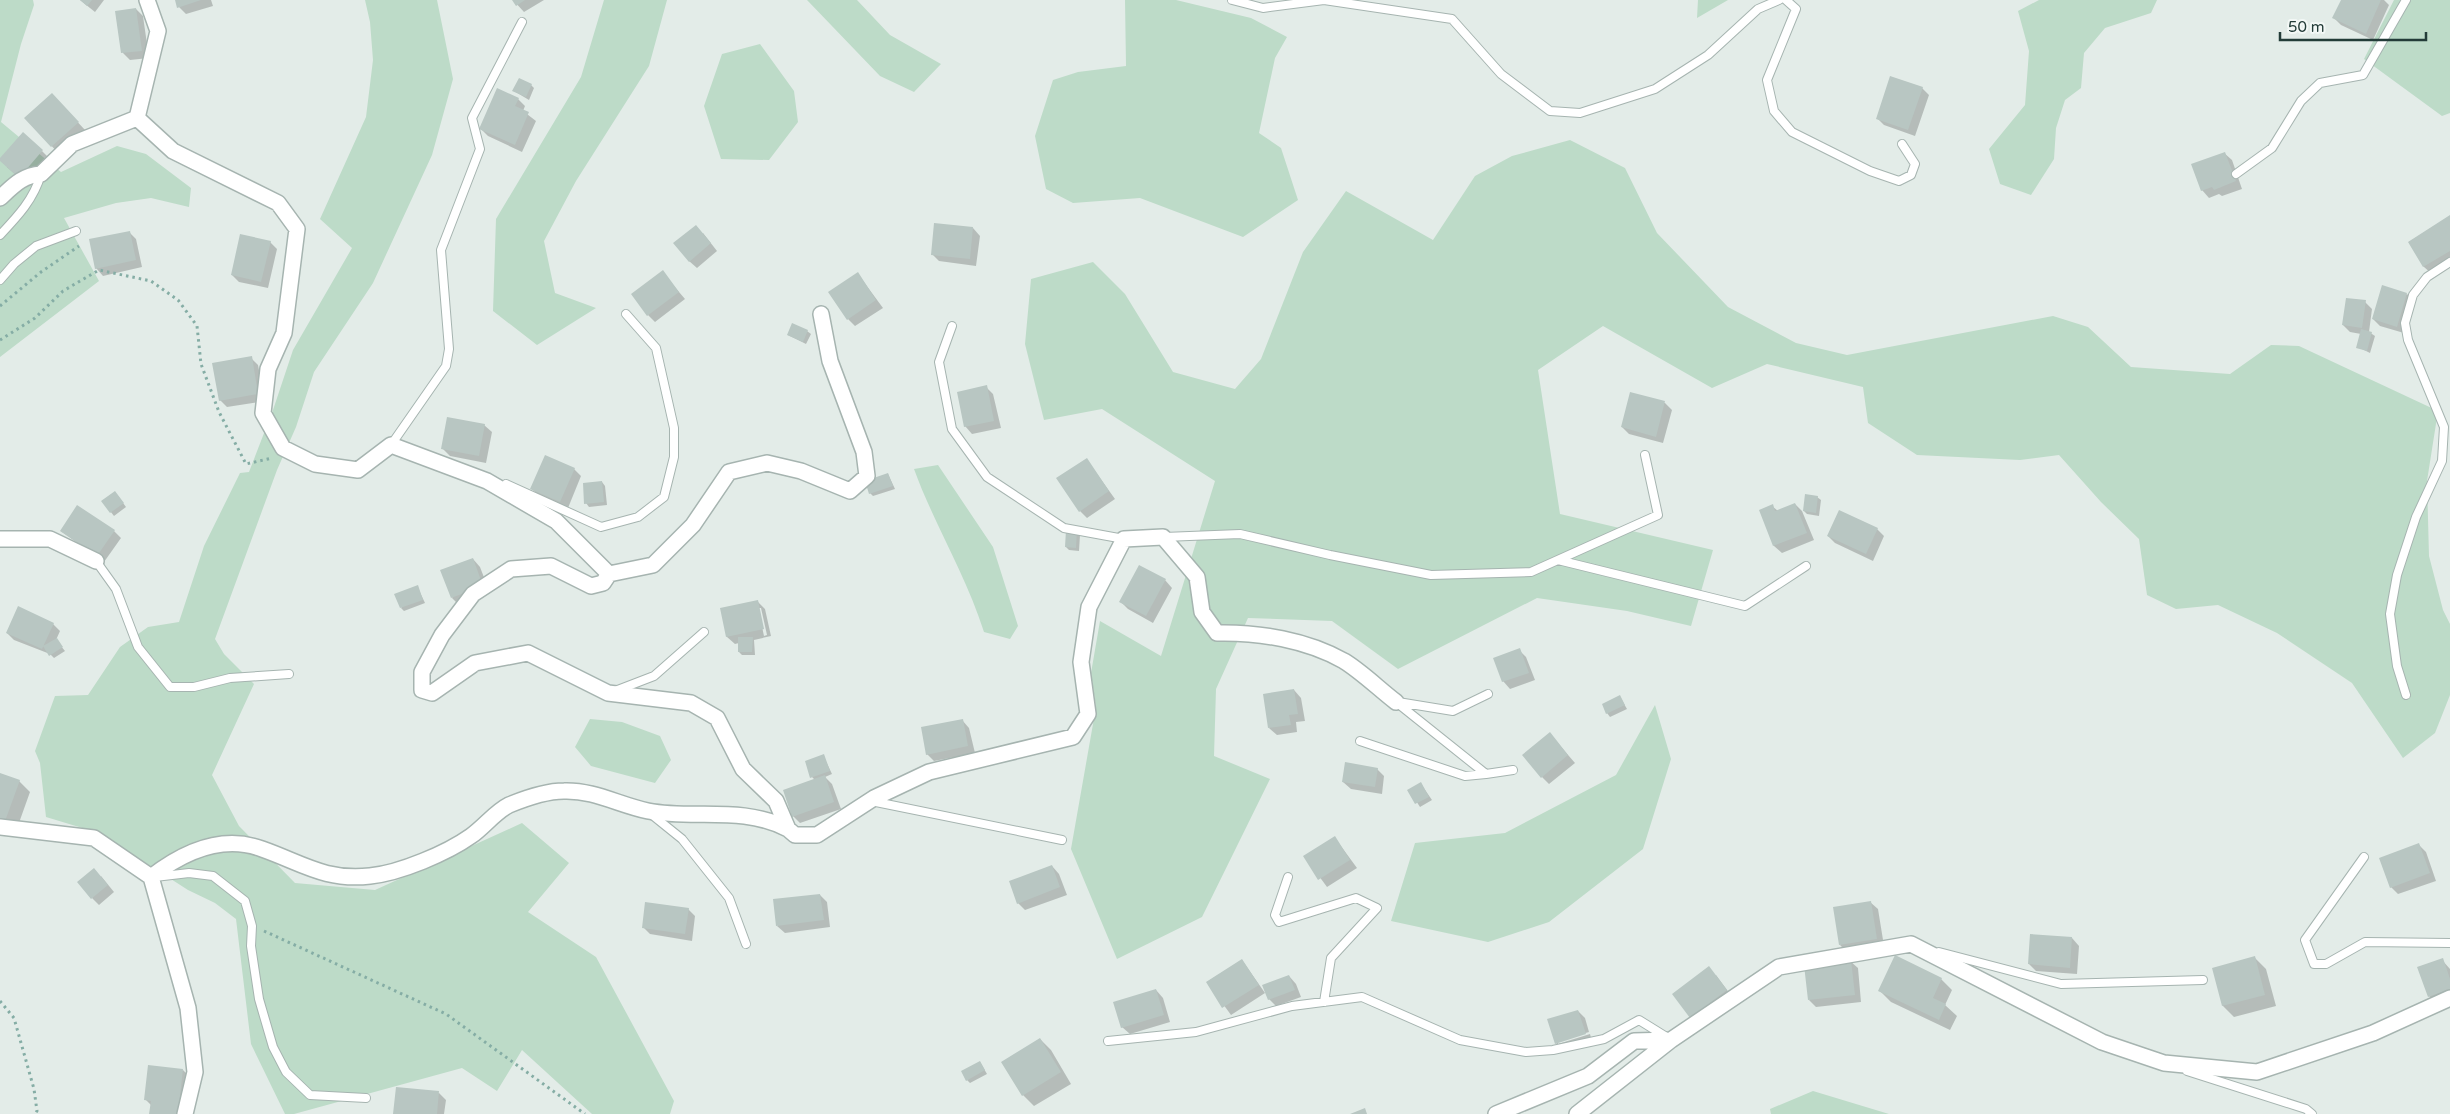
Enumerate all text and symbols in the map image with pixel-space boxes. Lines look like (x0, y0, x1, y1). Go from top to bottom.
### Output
scale bar (2280, 10, 2426, 42)
text: 50 m (2288, 18, 2325, 36)

